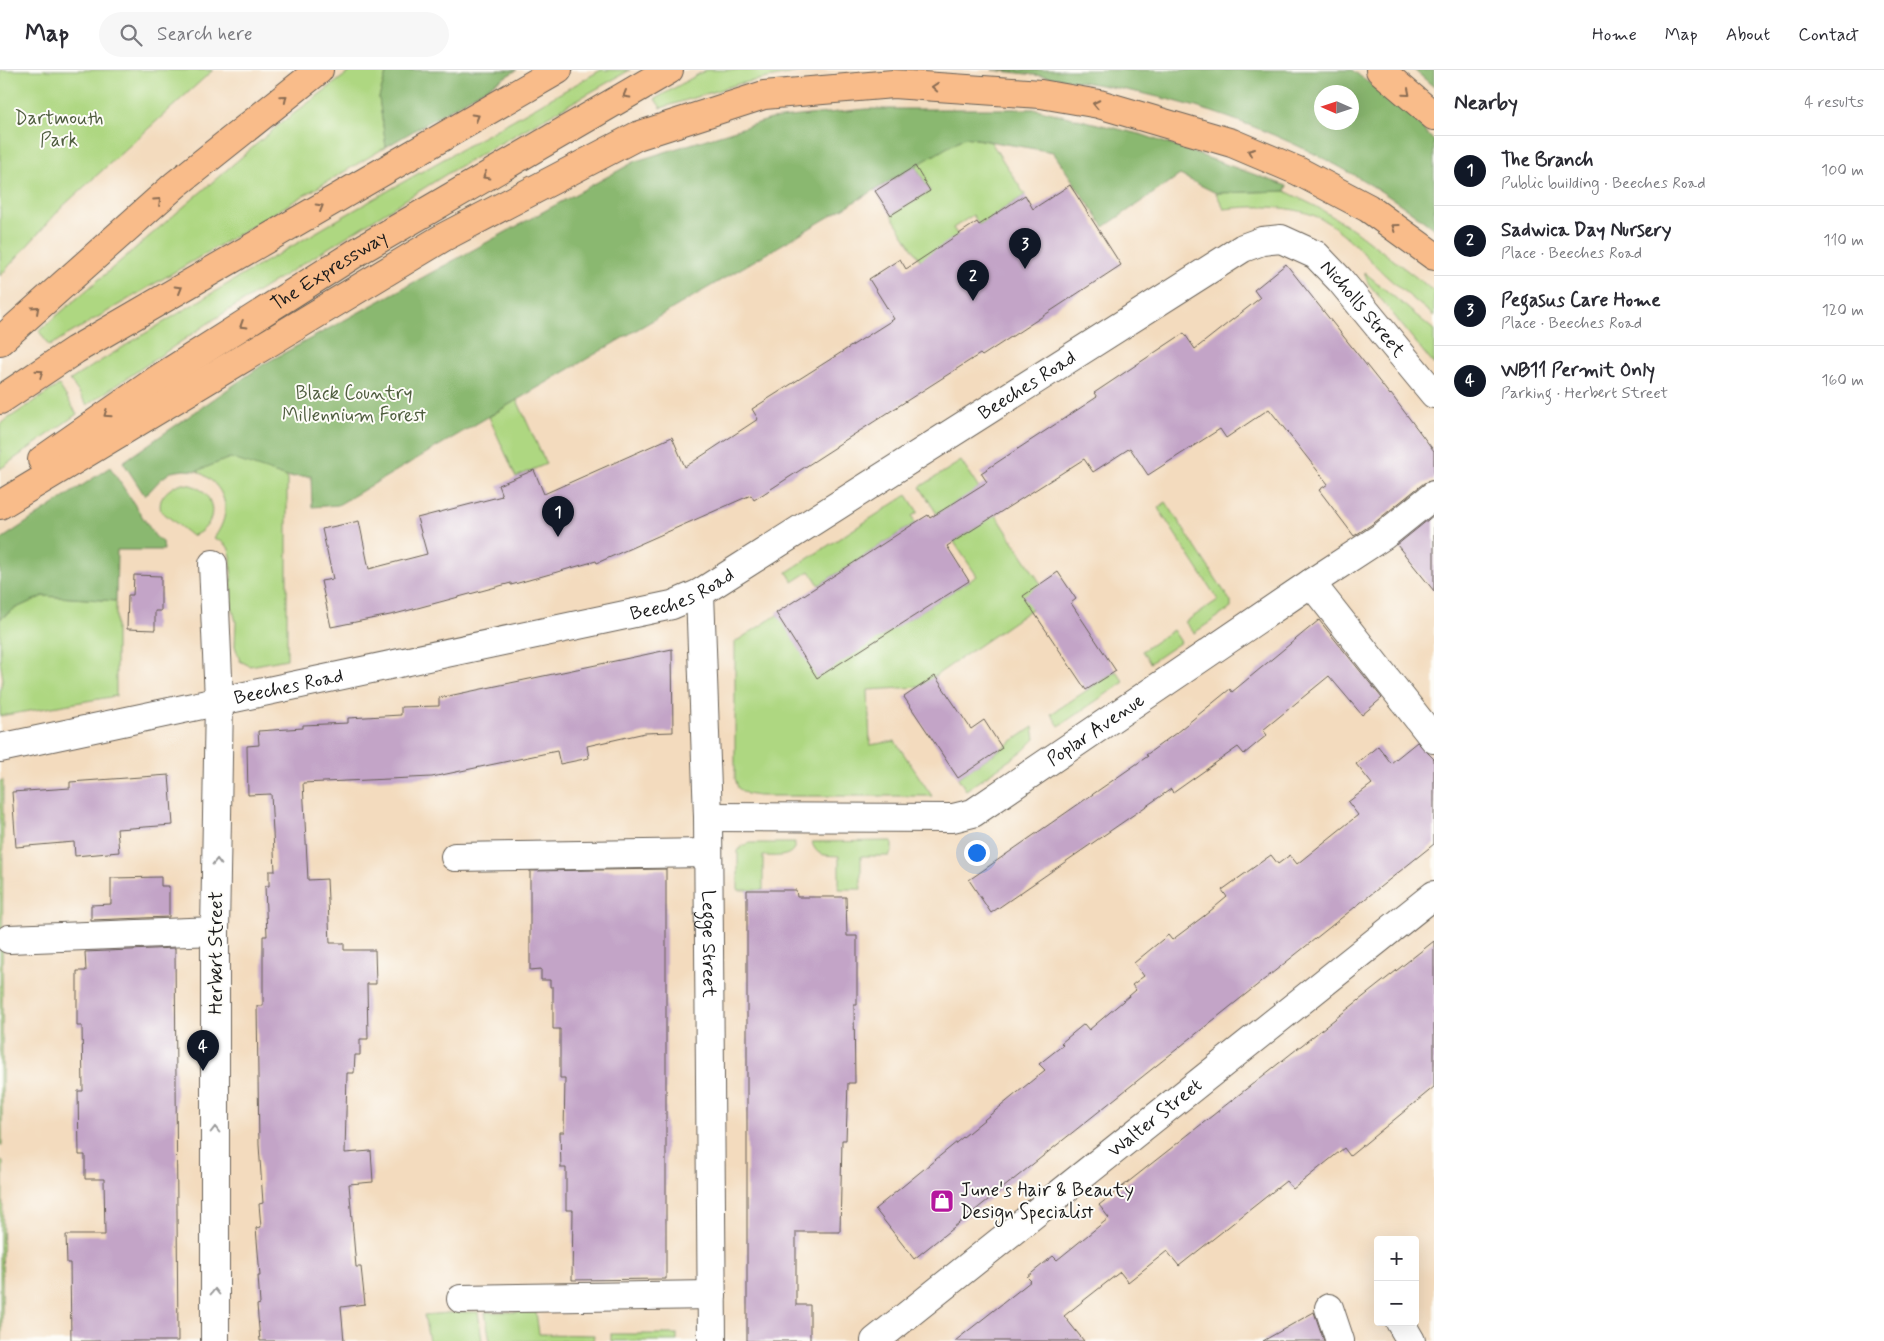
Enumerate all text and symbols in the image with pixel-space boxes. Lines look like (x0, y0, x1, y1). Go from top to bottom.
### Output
search box (99, 12, 449, 57)
text: Map (25, 19, 69, 50)
icon: search (117, 21, 145, 49)
text: Search here (157, 22, 253, 47)
text: Home (1592, 23, 1637, 47)
text: Map (1665, 23, 1698, 47)
text: About (1726, 23, 1770, 47)
text: Contact (1798, 23, 1859, 47)
one-way arrow (931, 82, 939, 93)
north arrow (1314, 85, 1359, 130)
one-way arrow (1401, 87, 1410, 96)
one-way arrow (623, 88, 632, 98)
text: Nearby (1454, 89, 1518, 117)
text: 4 results (1804, 92, 1864, 113)
one-way arrow (278, 95, 287, 104)
one-way arrow (1092, 99, 1101, 110)
park label: Dartmouth Park (14, 106, 104, 153)
one-way arrow (470, 114, 479, 124)
one-way arrow (1248, 147, 1256, 157)
text: The Branch (1501, 148, 1593, 173)
text: 1 (1466, 160, 1474, 181)
text: 100 m (1821, 160, 1864, 181)
one-way arrow (483, 170, 492, 180)
text: Public building · Beeches Road (1501, 173, 1705, 194)
one-way arrow (152, 198, 161, 207)
one-way arrow (315, 204, 324, 214)
text: Sadwica Day Nursery (1501, 218, 1671, 243)
street label: The Expressway (266, 224, 392, 316)
one-way arrow (1391, 224, 1401, 233)
pin: 3 (1009, 228, 1041, 269)
text: 2 (1466, 230, 1474, 251)
text: 110 m (1823, 230, 1864, 251)
text: Place · Beeches Road (1501, 243, 1642, 264)
street label: Nicholls Street (1315, 254, 1411, 363)
pin: 2 (957, 260, 989, 301)
one-way arrow (174, 285, 183, 295)
text: Pegasus Care Home (1501, 288, 1661, 313)
text: 3 (1466, 300, 1474, 321)
text: 120 m (1822, 300, 1864, 321)
one-way arrow (31, 306, 40, 315)
text: Place · Beeches Road (1501, 313, 1642, 334)
one-way arrow (239, 318, 248, 328)
street label: Beeches Road (973, 345, 1081, 426)
text: WB11 Permit Only (1501, 358, 1655, 383)
one-way arrow (35, 370, 44, 379)
text: 4 (1465, 370, 1475, 391)
text: 160 m (1821, 370, 1864, 391)
park label: Black Country Millennium Forest (282, 381, 426, 428)
text: Parking · Herbert Street (1501, 383, 1668, 404)
one-way arrow (103, 408, 113, 417)
pin: 1 (542, 496, 574, 537)
street label: Beeches Road (628, 562, 739, 626)
street label: Beeches Road (232, 663, 346, 710)
street label: Poplar Avenue (1042, 687, 1149, 772)
your location (964, 840, 990, 866)
one-way arrow (211, 858, 222, 866)
street label: Legge Street (693, 890, 722, 998)
street label: Herbert Street (204, 891, 229, 1015)
pin: 4 (187, 1030, 219, 1071)
street label: Walter Street (1103, 1073, 1207, 1163)
one-way arrow (210, 1126, 220, 1134)
place label: June's Hair & Beauty Design Specialist (960, 1178, 1134, 1227)
shop icon: June's Hair & Beauty Design Specialist (929, 1188, 955, 1214)
map controls (1374, 1236, 1419, 1326)
button: + (1374, 1236, 1419, 1281)
button: − (1374, 1281, 1419, 1326)
one-way arrow (210, 1288, 220, 1296)

